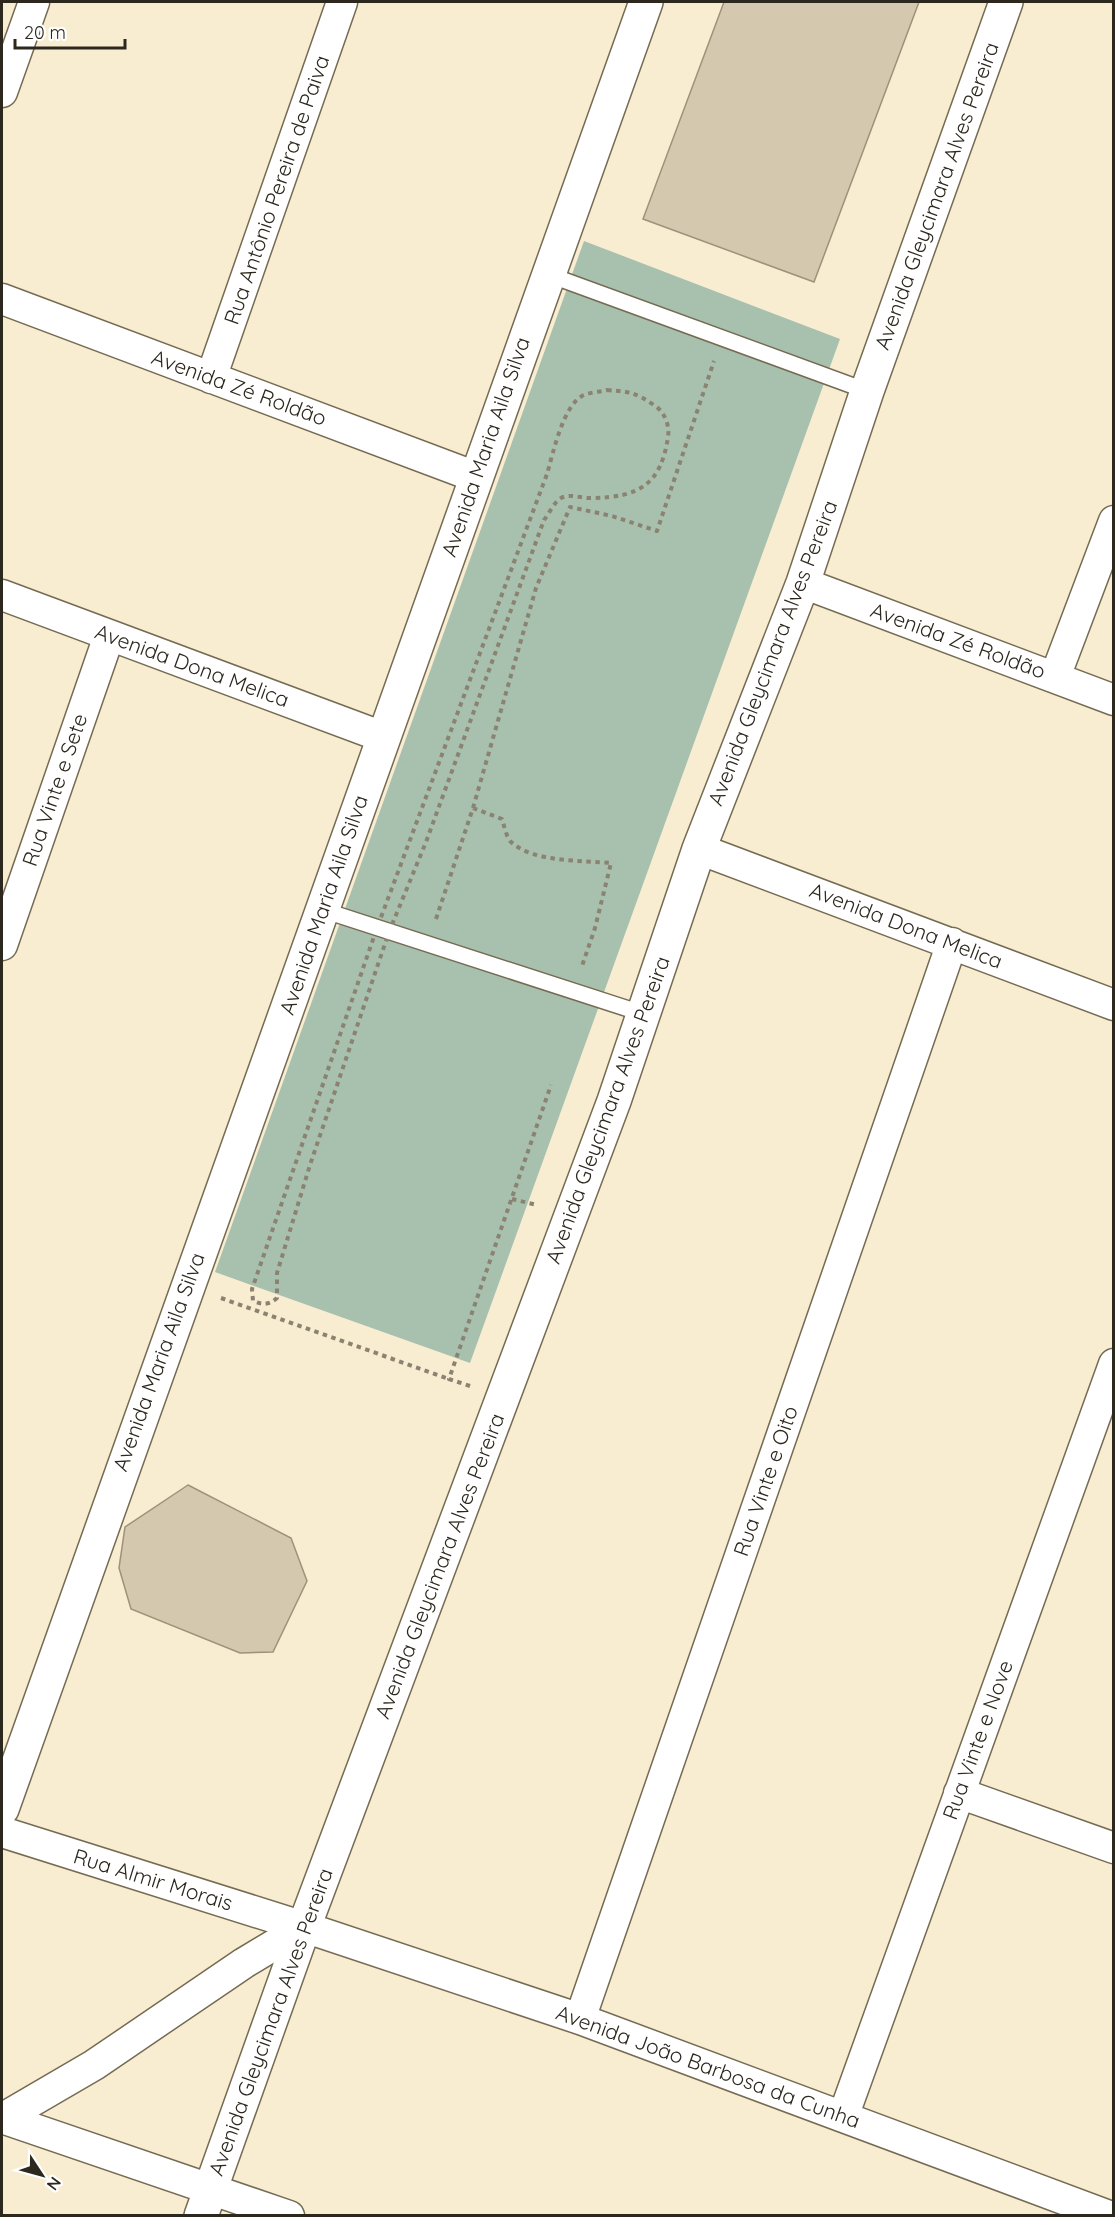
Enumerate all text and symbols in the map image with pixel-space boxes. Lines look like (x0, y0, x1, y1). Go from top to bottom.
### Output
scale bar (15, 12, 124, 50)
text: 20 m (24, 21, 66, 44)
street label: Avenida Gleycimara Alves Pereira (868, 38, 1004, 353)
street label: Rua Antônio Pereira de Paiva (218, 52, 334, 328)
street label: Avenida Maria Aila Silva (435, 333, 535, 560)
street label: Avenida Zé Roldão (148, 343, 330, 431)
street label: Avenida Gleycimara Alves Pereira (702, 496, 842, 809)
street label: Avenida Zé Roldão (867, 596, 1049, 684)
street label: Avenida Dona Melica (92, 618, 293, 712)
street label: Rua Vinte e Sete (16, 710, 92, 869)
street label: Avenida Maria Aila Silva (273, 791, 373, 1018)
street label: Avenida Dona Melica (806, 876, 1006, 974)
street label: Avenida Gleycimara Alves Pereira (539, 952, 675, 1267)
street label: Avenida Maria Aila Silva (106, 1249, 210, 1474)
street label: Rua Vinte e Oito (727, 1402, 803, 1559)
street label: Avenida Gleycimara Alves Pereira (369, 1409, 509, 1722)
street label: Rua Vinte e Nove (936, 1656, 1018, 1823)
street label: Rua Almir Morais (71, 1842, 236, 1916)
street label: Avenida Gleycimara Alves Pereira (202, 1864, 338, 2179)
street label: Avenida João Barbosa da Cunha (553, 1999, 864, 2133)
north arrow (12, 2145, 72, 2205)
text: N (43, 2173, 66, 2194)

